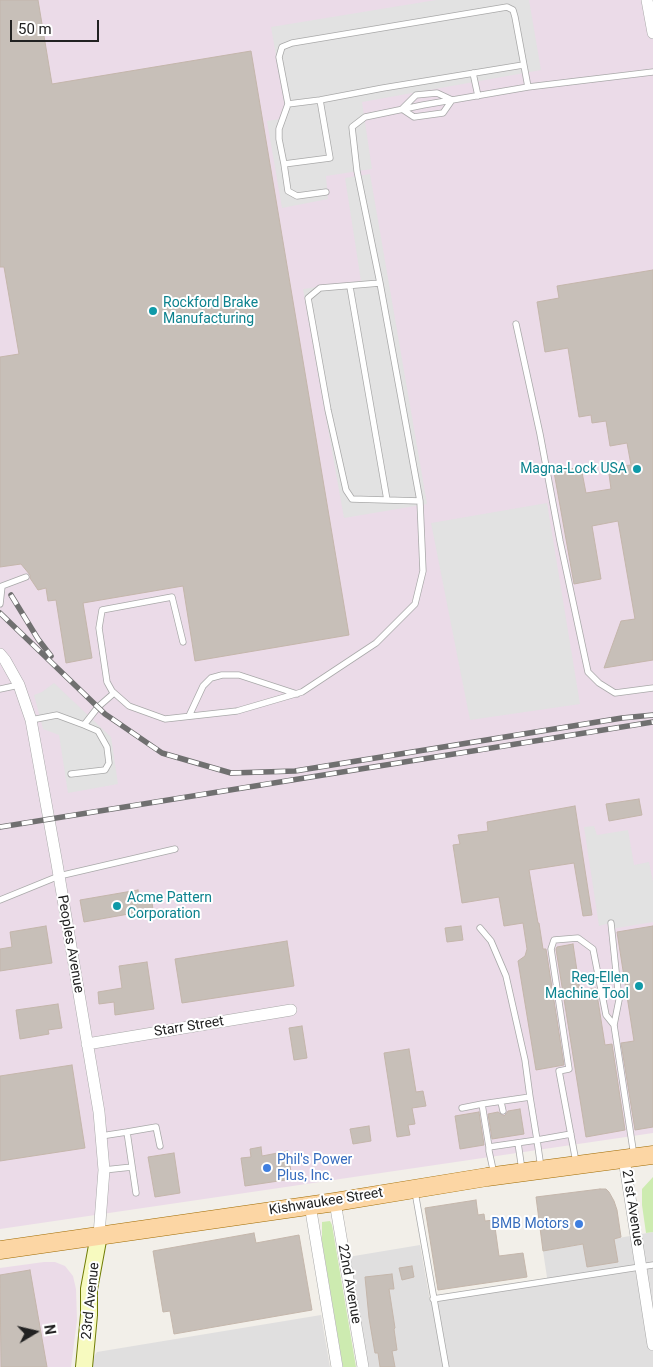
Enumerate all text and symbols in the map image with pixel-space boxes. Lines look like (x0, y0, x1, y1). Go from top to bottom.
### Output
scale bar (12, 10, 101, 42)
text: 50 m (18, 20, 52, 38)
place label: Rockford Brake Manufacturing (163, 295, 258, 328)
marker: Rockford Brake Manufacturing (147, 305, 159, 317)
place label: Magna-Lock USA (520, 461, 627, 477)
marker: Magna-Lock USA (631, 463, 643, 475)
place label: Acme Pattern Corporation (127, 890, 212, 922)
street label: Peoples Avenue (53, 894, 87, 994)
marker: Acme Pattern Corporation (111, 900, 123, 912)
place label: Reg-Ellen Machine Tool (545, 970, 629, 1002)
marker: Reg-Ellen Machine Tool (633, 980, 645, 992)
street label: Starr Street (153, 1013, 225, 1041)
place label: Phil's Power Plus, Inc. (277, 1152, 352, 1184)
marker: Phil's Power Plus, Inc. (261, 1162, 273, 1174)
street label: 21st Avenue (618, 1169, 646, 1247)
street label: Kishwaukee Street (268, 1185, 384, 1219)
place label: BMB Motors (491, 1216, 569, 1232)
marker: BMB Motors (573, 1218, 585, 1230)
street label: 22nd Avenue (334, 1243, 364, 1325)
street label: 23rd Avenue (79, 1262, 103, 1340)
north arrow (10, 1307, 60, 1357)
text: N (41, 1324, 58, 1336)

